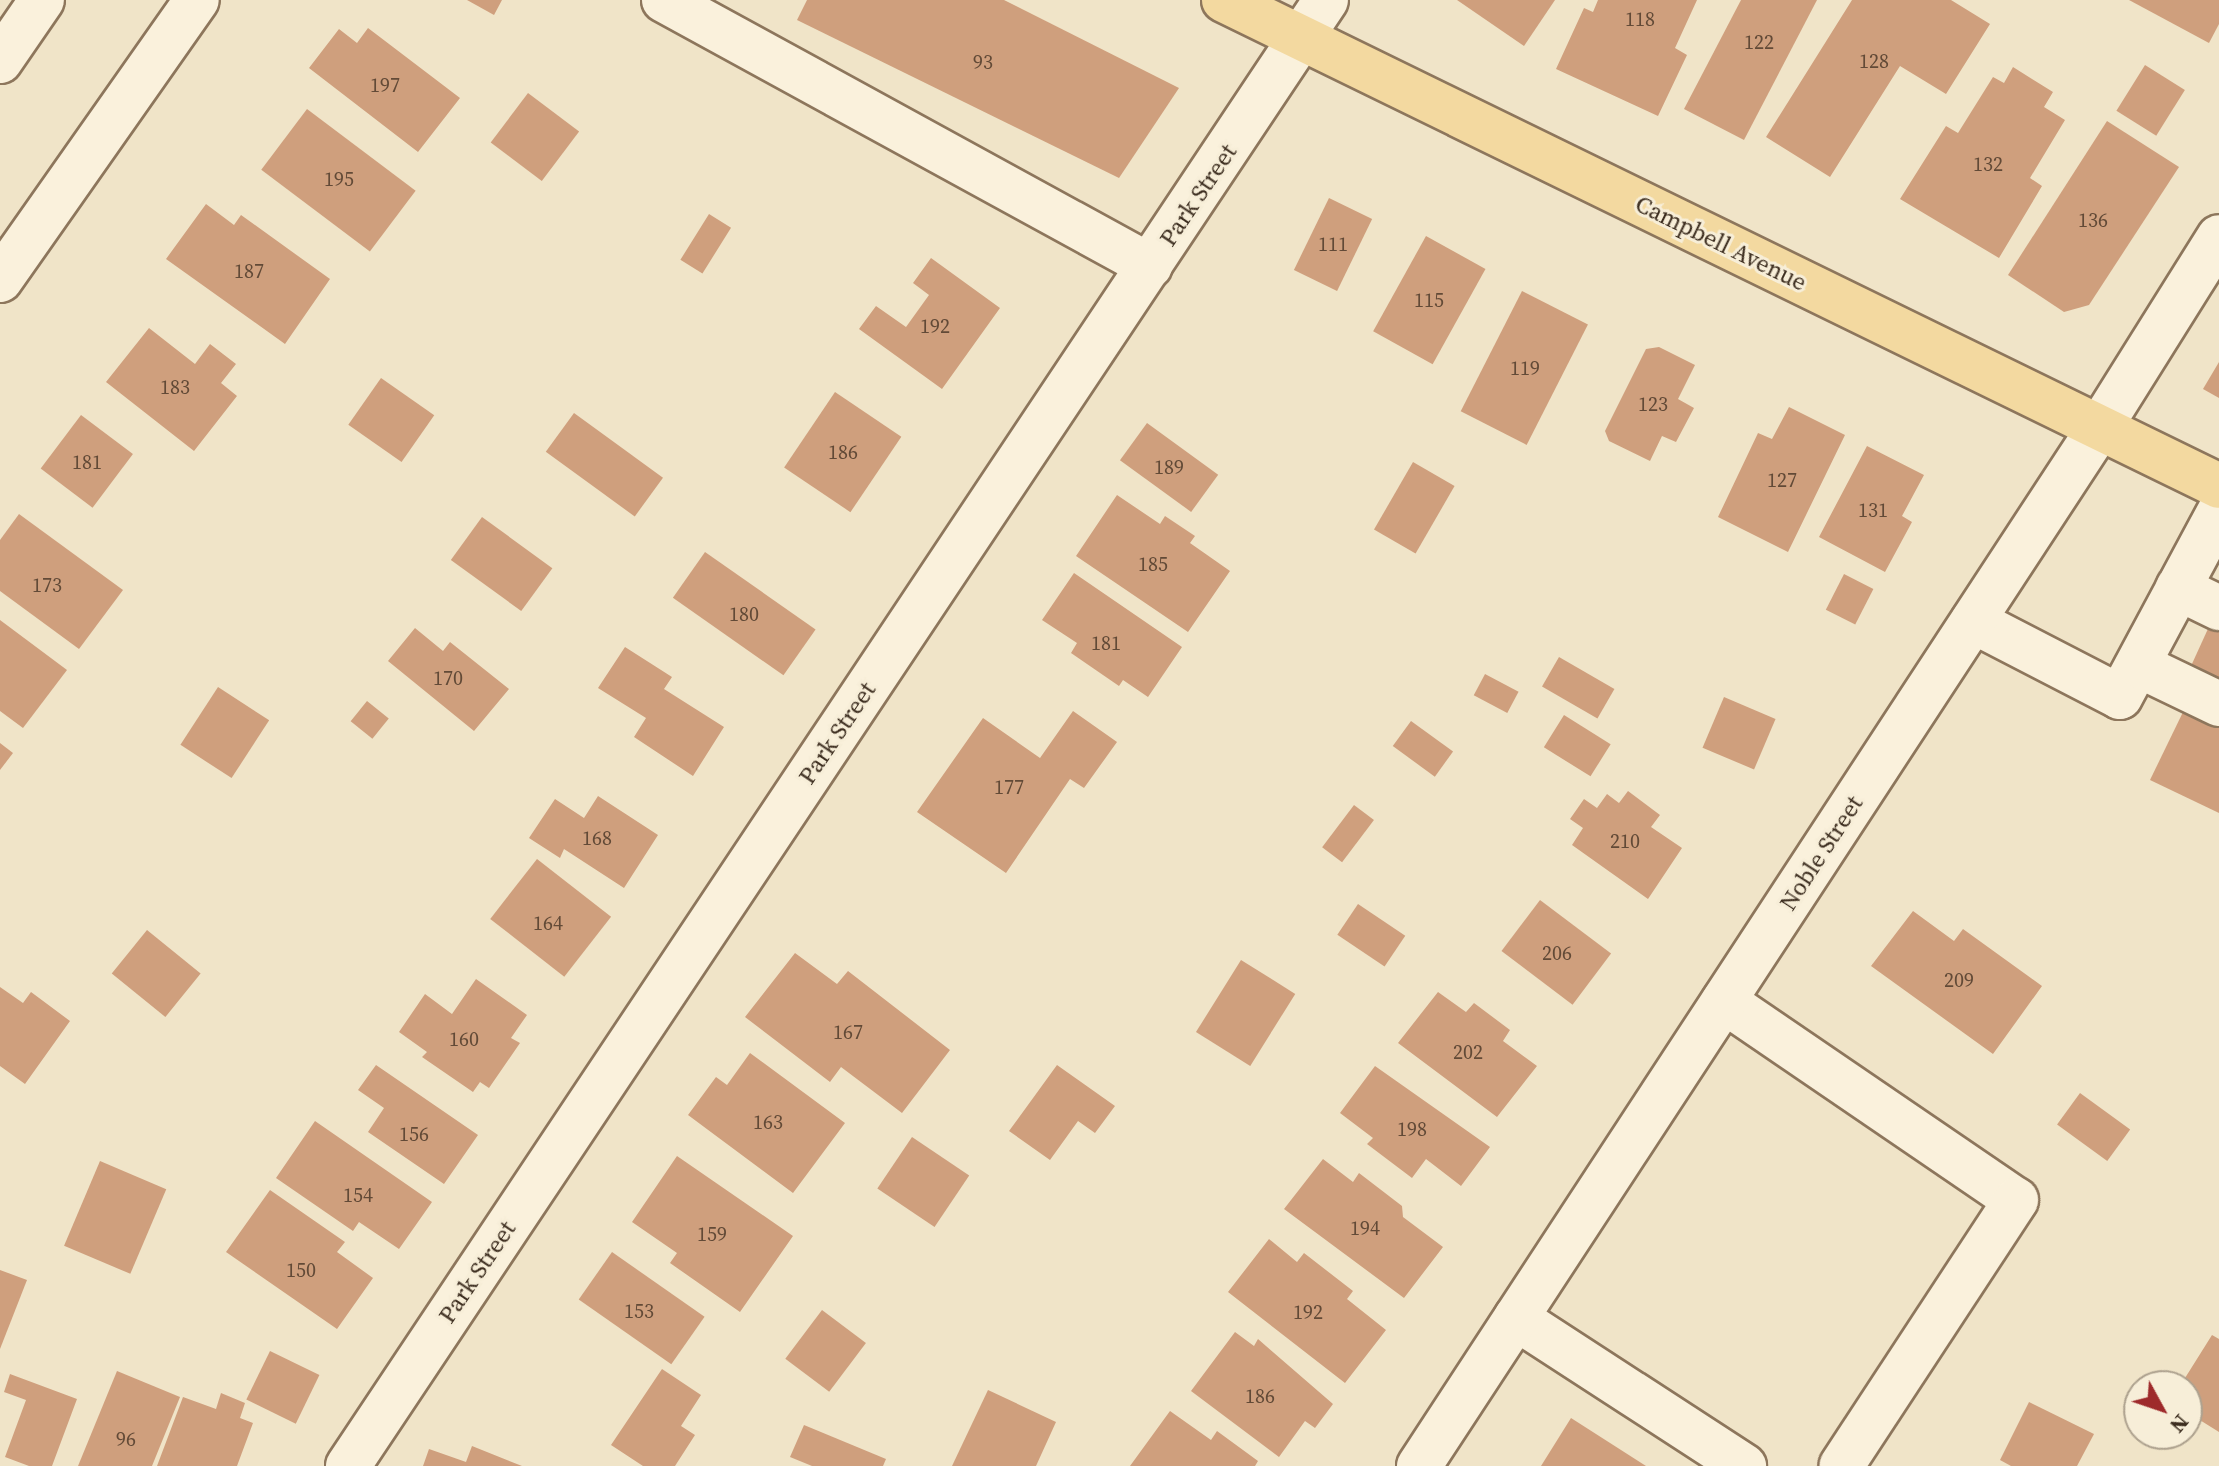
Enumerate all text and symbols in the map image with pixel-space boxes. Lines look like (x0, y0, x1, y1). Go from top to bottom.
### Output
house number: 118 (1625, 7, 1655, 31)
house number: 122 (1744, 30, 1774, 54)
house number: 128 (1859, 49, 1889, 73)
house number: 93 (973, 50, 993, 74)
house number: 197 (370, 73, 400, 97)
street label: Park Street (1153, 138, 1243, 252)
house number: 132 (1973, 152, 2003, 176)
house number: 195 (324, 167, 354, 191)
street label: Campbell Avenue (1631, 189, 1811, 297)
house number: 136 (2078, 208, 2108, 232)
house number: 111 (1318, 232, 1348, 256)
house number: 187 (234, 259, 264, 283)
house number: 115 (1414, 288, 1444, 312)
house number: 192 (920, 314, 950, 338)
house number: 119 (1510, 356, 1540, 380)
house number: 183 (160, 375, 190, 399)
house number: 123 (1638, 392, 1668, 416)
house number: 186 (828, 440, 858, 464)
house number: 181 (72, 450, 102, 474)
house number: 189 (1154, 455, 1184, 479)
house number: 127 (1767, 468, 1797, 492)
house number: 131 (1858, 498, 1888, 522)
house number: 185 (1138, 552, 1168, 576)
house number: 173 (32, 573, 62, 597)
house number: 180 (729, 602, 759, 626)
house number: 181 (1091, 631, 1121, 655)
house number: 170 (433, 666, 463, 690)
street label: Park Street (792, 676, 882, 790)
house number: 177 (994, 775, 1024, 799)
street label: Noble Street (1773, 790, 1869, 916)
house number: 168 (582, 826, 612, 850)
house number: 210 (1610, 829, 1640, 853)
house number: 164 (533, 911, 563, 935)
house number: 206 (1542, 941, 1572, 965)
house number: 209 (1944, 968, 1974, 992)
house number: 167 (833, 1020, 863, 1044)
house number: 160 (449, 1027, 479, 1051)
house number: 202 (1453, 1040, 1483, 1064)
house number: 163 (753, 1110, 783, 1134)
house number: 198 (1397, 1117, 1427, 1141)
house number: 156 (399, 1122, 429, 1146)
house number: 154 (343, 1183, 373, 1207)
street label: Park Street (432, 1215, 522, 1329)
house number: 194 (1350, 1216, 1380, 1240)
house number: 159 (697, 1222, 727, 1246)
house number: 150 (286, 1258, 316, 1282)
house number: 153 (624, 1299, 654, 1323)
house number: 192 (1293, 1300, 1323, 1324)
north arrow (2123, 1370, 2203, 1450)
house number: 186 (1245, 1384, 1275, 1408)
text: N (2163, 1408, 2196, 1440)
house number: 96 (116, 1427, 136, 1451)

